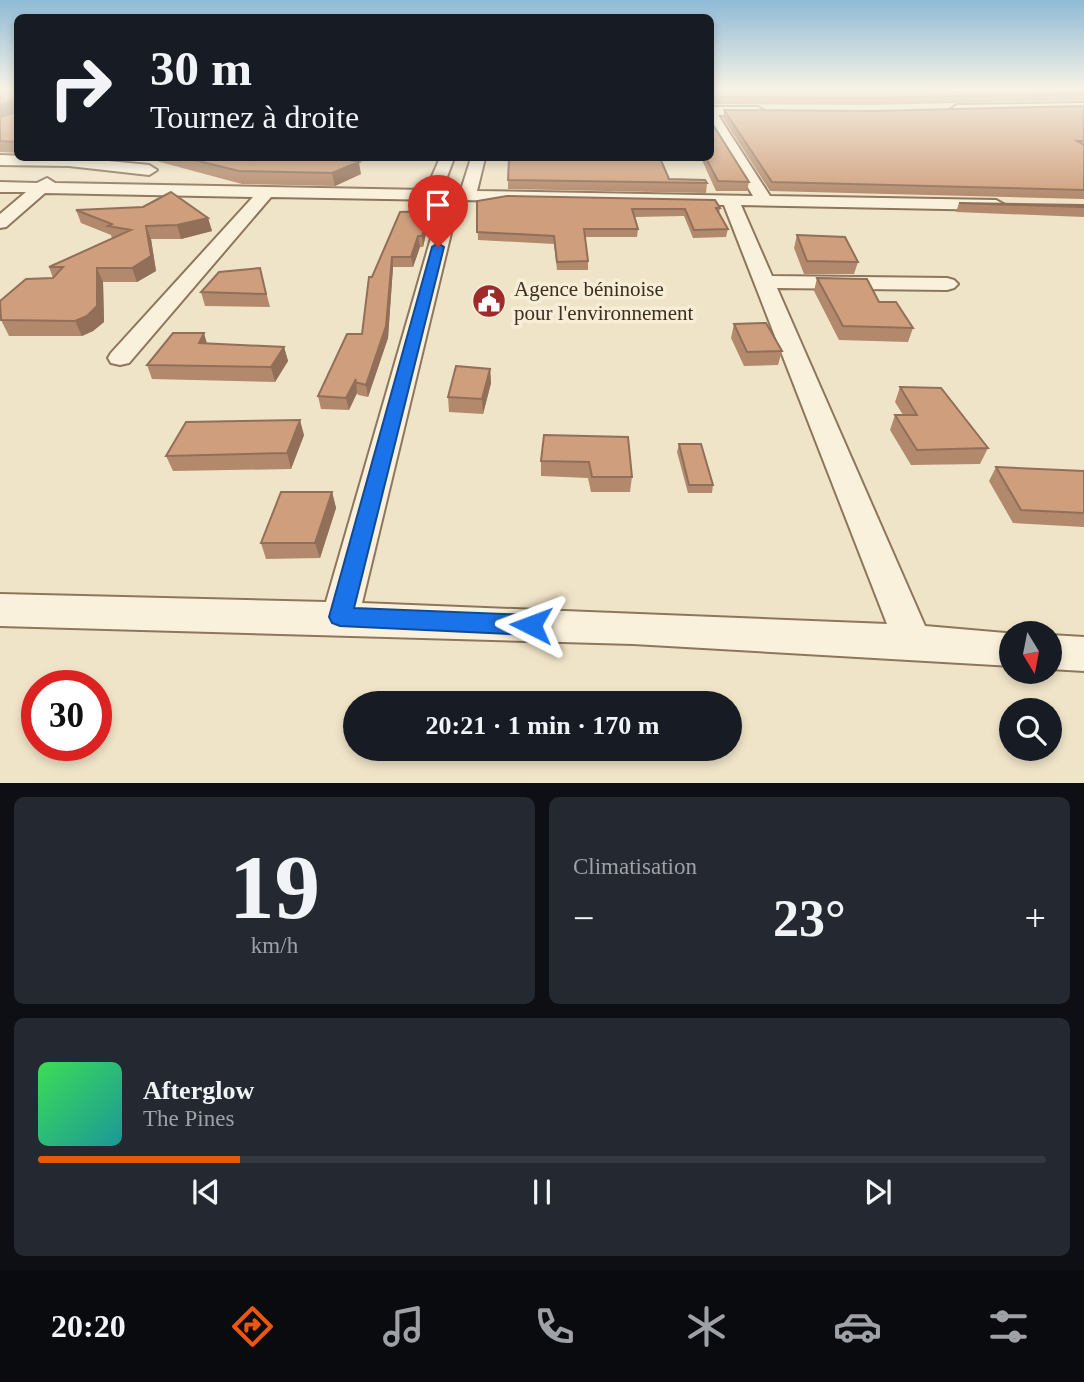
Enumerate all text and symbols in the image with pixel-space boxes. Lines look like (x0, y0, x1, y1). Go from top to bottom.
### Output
text: 30 m (150, 41, 252, 96)
icon: right (35, 42, 126, 133)
text: Tournez à droite (150, 99, 359, 135)
pin (408, 175, 468, 247)
icon: arrive (419, 186, 457, 224)
place label: Agence béninoise pour l'environnement (514, 277, 693, 325)
public building icon: Agence béninoise pour l'environnement (470, 282, 508, 320)
position arrow (494, 588, 568, 662)
north arrow (999, 621, 1062, 684)
map controls (999, 621, 1062, 761)
speed limit sign: 30 (21, 670, 112, 761)
button: search (999, 698, 1062, 761)
text: 20:21 · 1 min · 170 m (426, 711, 660, 740)
text: 19 (229, 837, 320, 938)
text: Climatisation (573, 854, 697, 879)
text: 23° (773, 890, 846, 947)
text: − (573, 897, 594, 939)
text: + (1025, 897, 1046, 939)
text: km/h (251, 933, 298, 958)
text: Afterglow (143, 1076, 254, 1105)
text: The Pines (143, 1106, 234, 1131)
icon: previous (187, 1173, 225, 1211)
icon: pause (523, 1173, 561, 1211)
icon: next (859, 1173, 897, 1211)
icon: directions (228, 1302, 277, 1351)
icon: music (379, 1302, 428, 1351)
icon: phone (530, 1302, 579, 1351)
icon: climate (682, 1302, 731, 1351)
icon: car (833, 1302, 882, 1351)
icon: filters (984, 1302, 1033, 1351)
text: 20:20 (51, 1308, 126, 1344)

